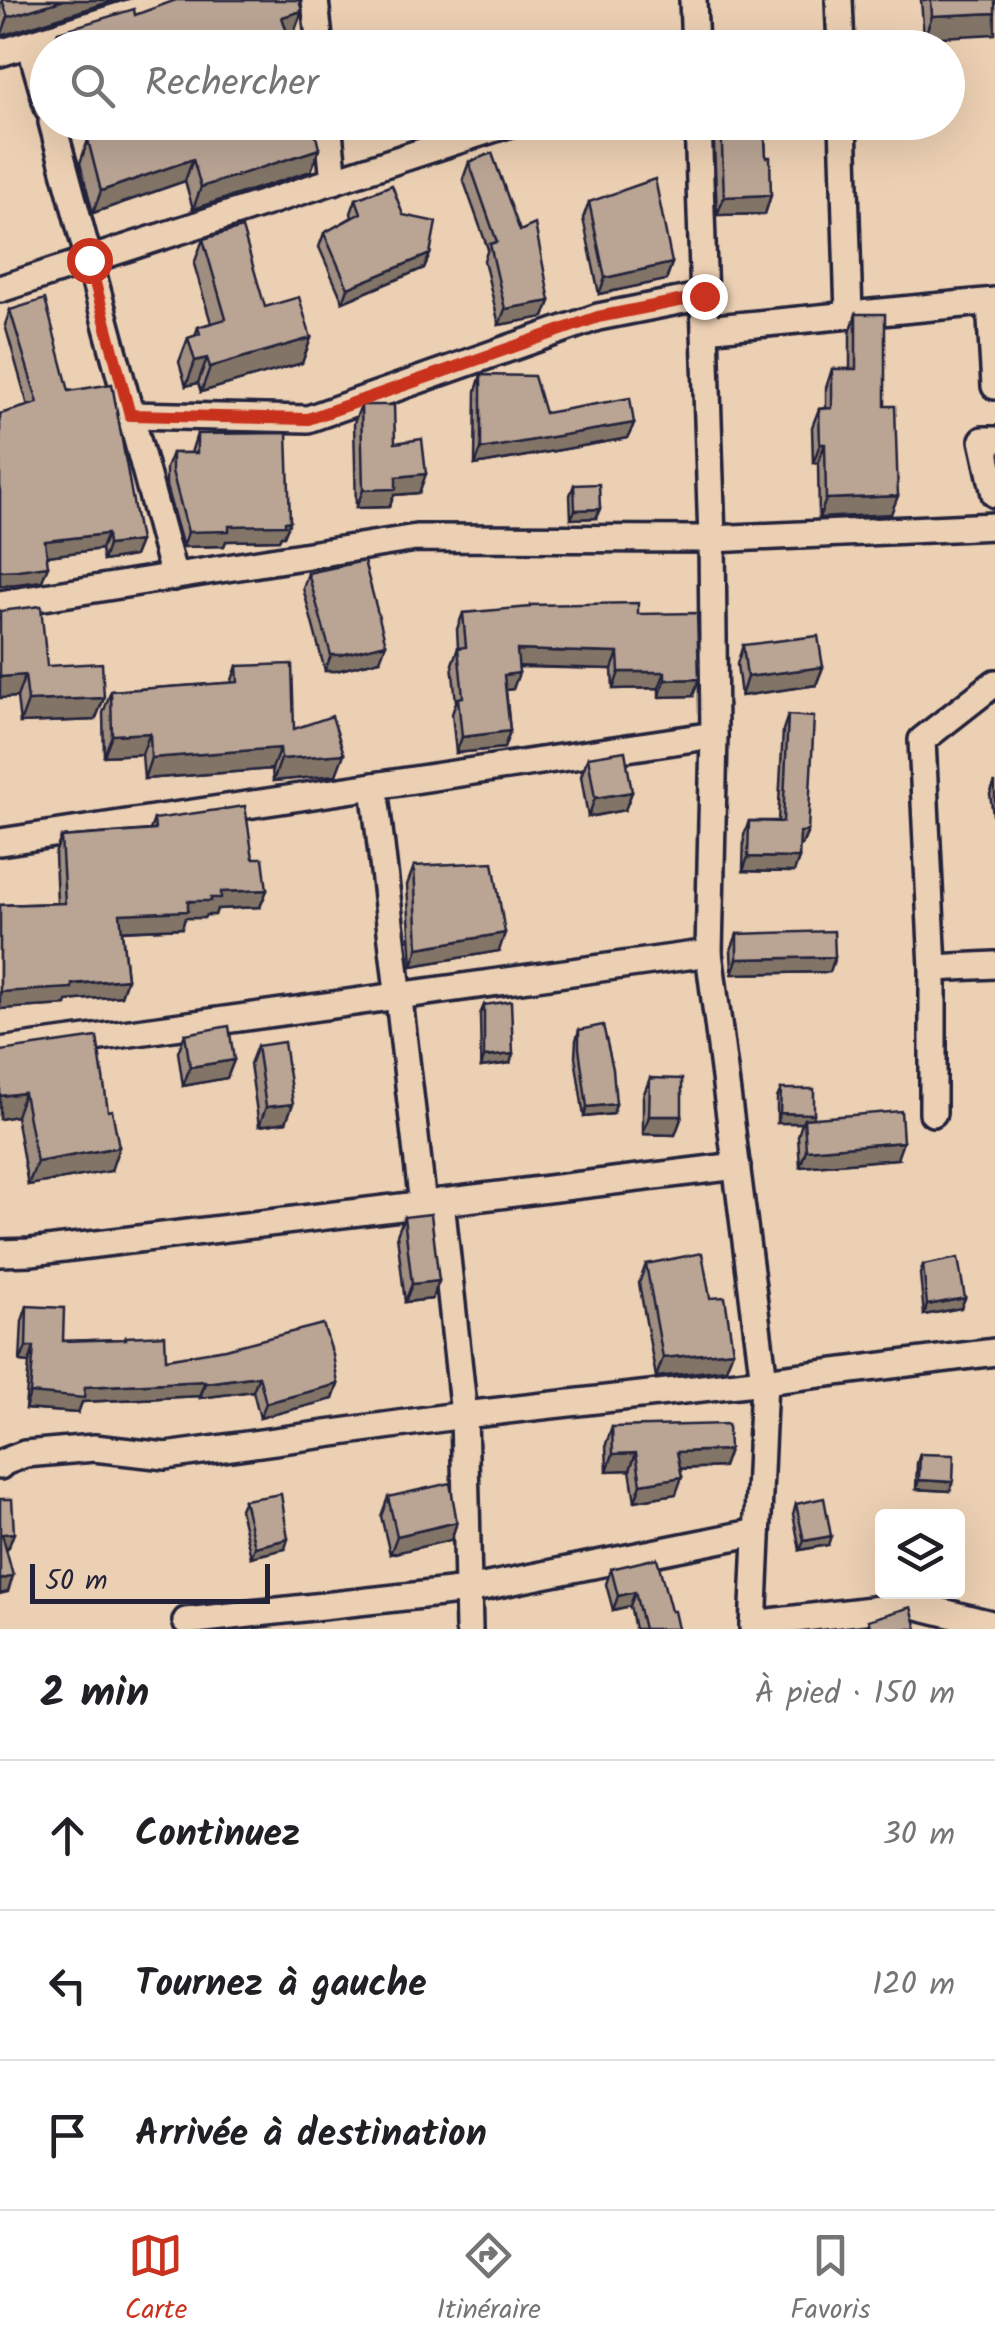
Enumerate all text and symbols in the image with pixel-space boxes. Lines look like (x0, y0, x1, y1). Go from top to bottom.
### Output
search box (30, 30, 965, 140)
text: Rechercher (145, 55, 318, 115)
icon: search (65, 58, 120, 113)
route start (67, 238, 113, 284)
route end (682, 274, 728, 320)
map controls (875, 1509, 965, 1599)
button: layers (875, 1509, 965, 1599)
scale bar (30, 1559, 270, 1604)
text: 50 m (45, 1559, 108, 1604)
text: 2 min (40, 1661, 149, 1728)
text: À pied · 150 m (755, 1669, 955, 1720)
text: Continuez (135, 1805, 300, 1865)
icon: ahead (40, 1808, 95, 1863)
text: 30 m (882, 1810, 955, 1861)
text: Tournez à gauche (135, 1955, 427, 2015)
icon: left (40, 1958, 95, 2013)
text: 120 m (872, 1960, 955, 2011)
text: Arrivée à destination (135, 2105, 487, 2165)
icon: arrive (40, 2108, 95, 2163)
tab: Carte (125, 2228, 187, 2333)
tab: Itinéraire (437, 2228, 541, 2333)
tab: Favoris (790, 2228, 870, 2333)

